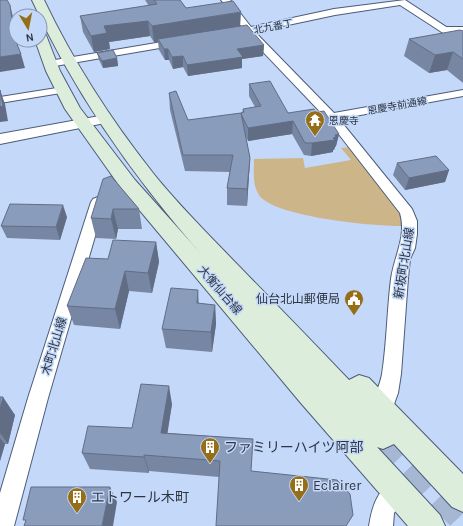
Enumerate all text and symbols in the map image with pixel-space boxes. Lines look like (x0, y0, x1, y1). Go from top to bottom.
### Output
north arrow (8, 8, 48, 48)
street label: 北九番丁 (252, 17, 294, 37)
text: N (25, 30, 35, 44)
street label: 恩慶寺前通線 (367, 95, 428, 117)
temple icon: 恩慶寺 (304, 109, 326, 137)
place label: 恩慶寺 (329, 115, 359, 127)
street label: 新坂町北山線 (391, 226, 417, 300)
street label: 大衡仙台線 (195, 263, 245, 317)
public building icon: 仙台北山郵便局 (343, 288, 365, 316)
place label: 仙台北山郵便局 (256, 292, 340, 306)
street label: 木町北山線 (39, 315, 69, 377)
building icon: ファミリーハイツ阿部 (199, 436, 221, 464)
place label: ファミリーハイツ阿部 (224, 439, 363, 456)
building icon: Eclairer (288, 474, 310, 502)
place label: Eclairer (313, 477, 362, 494)
building icon: エトワール木町 (66, 486, 88, 514)
place label: エトワール木町 (91, 489, 189, 506)

